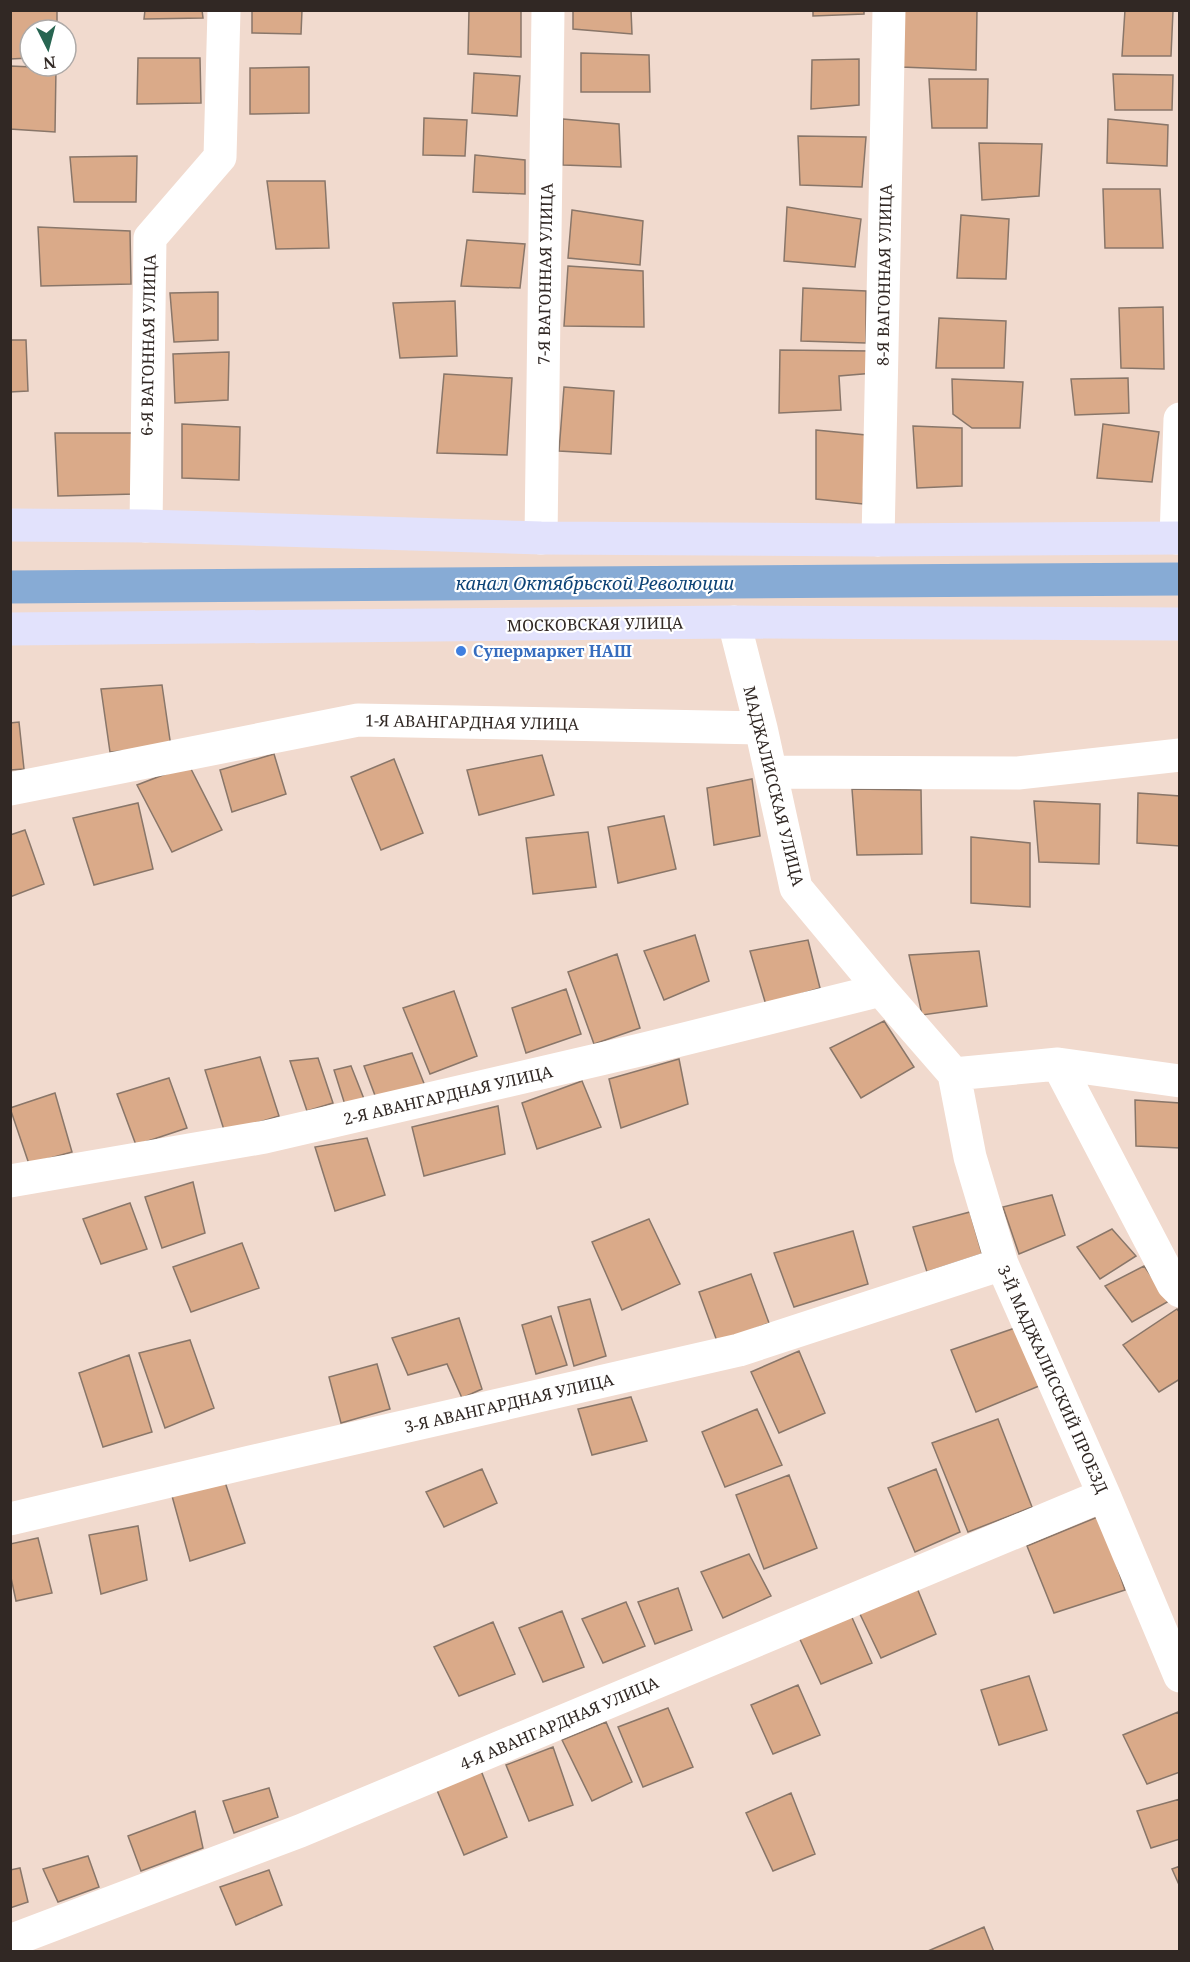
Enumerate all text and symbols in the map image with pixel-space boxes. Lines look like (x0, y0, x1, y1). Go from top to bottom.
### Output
north arrow (18, 18, 78, 78)
text: N (42, 51, 57, 75)
street label: 7-Я ВАГОННАЯ УЛИЦА (532, 182, 558, 365)
street label: 8-Я ВАГОННАЯ УЛИЦА (871, 183, 897, 366)
street label: 6-Я ВАГОННАЯ УЛИЦА (135, 253, 161, 436)
water label: канал Октябрьской Революции (456, 571, 735, 595)
street label: МОСКОВСКАЯ УЛИЦА (507, 611, 684, 637)
place label: Супермаркет НАШ (473, 640, 632, 662)
marker: Супермаркет НАШ (454, 644, 468, 658)
street label: МАДЖАЛИССКАЯ УЛИЦА (738, 684, 810, 889)
street label: 1-Я АВАНГАРДНАЯ УЛИЦА (365, 709, 580, 735)
street label: 2-Я АВАНГАРДНАЯ УЛИЦА (341, 1060, 555, 1130)
street label: 3-Й МАДЖАЛИССКИЙ ПРОЕЗД (993, 1261, 1113, 1497)
street label: 3-Я АВАНГАРДНАЯ УЛИЦА (402, 1368, 616, 1438)
street label: 4-Я АВАНГАРДНАЯ УЛИЦА (456, 1671, 662, 1775)

